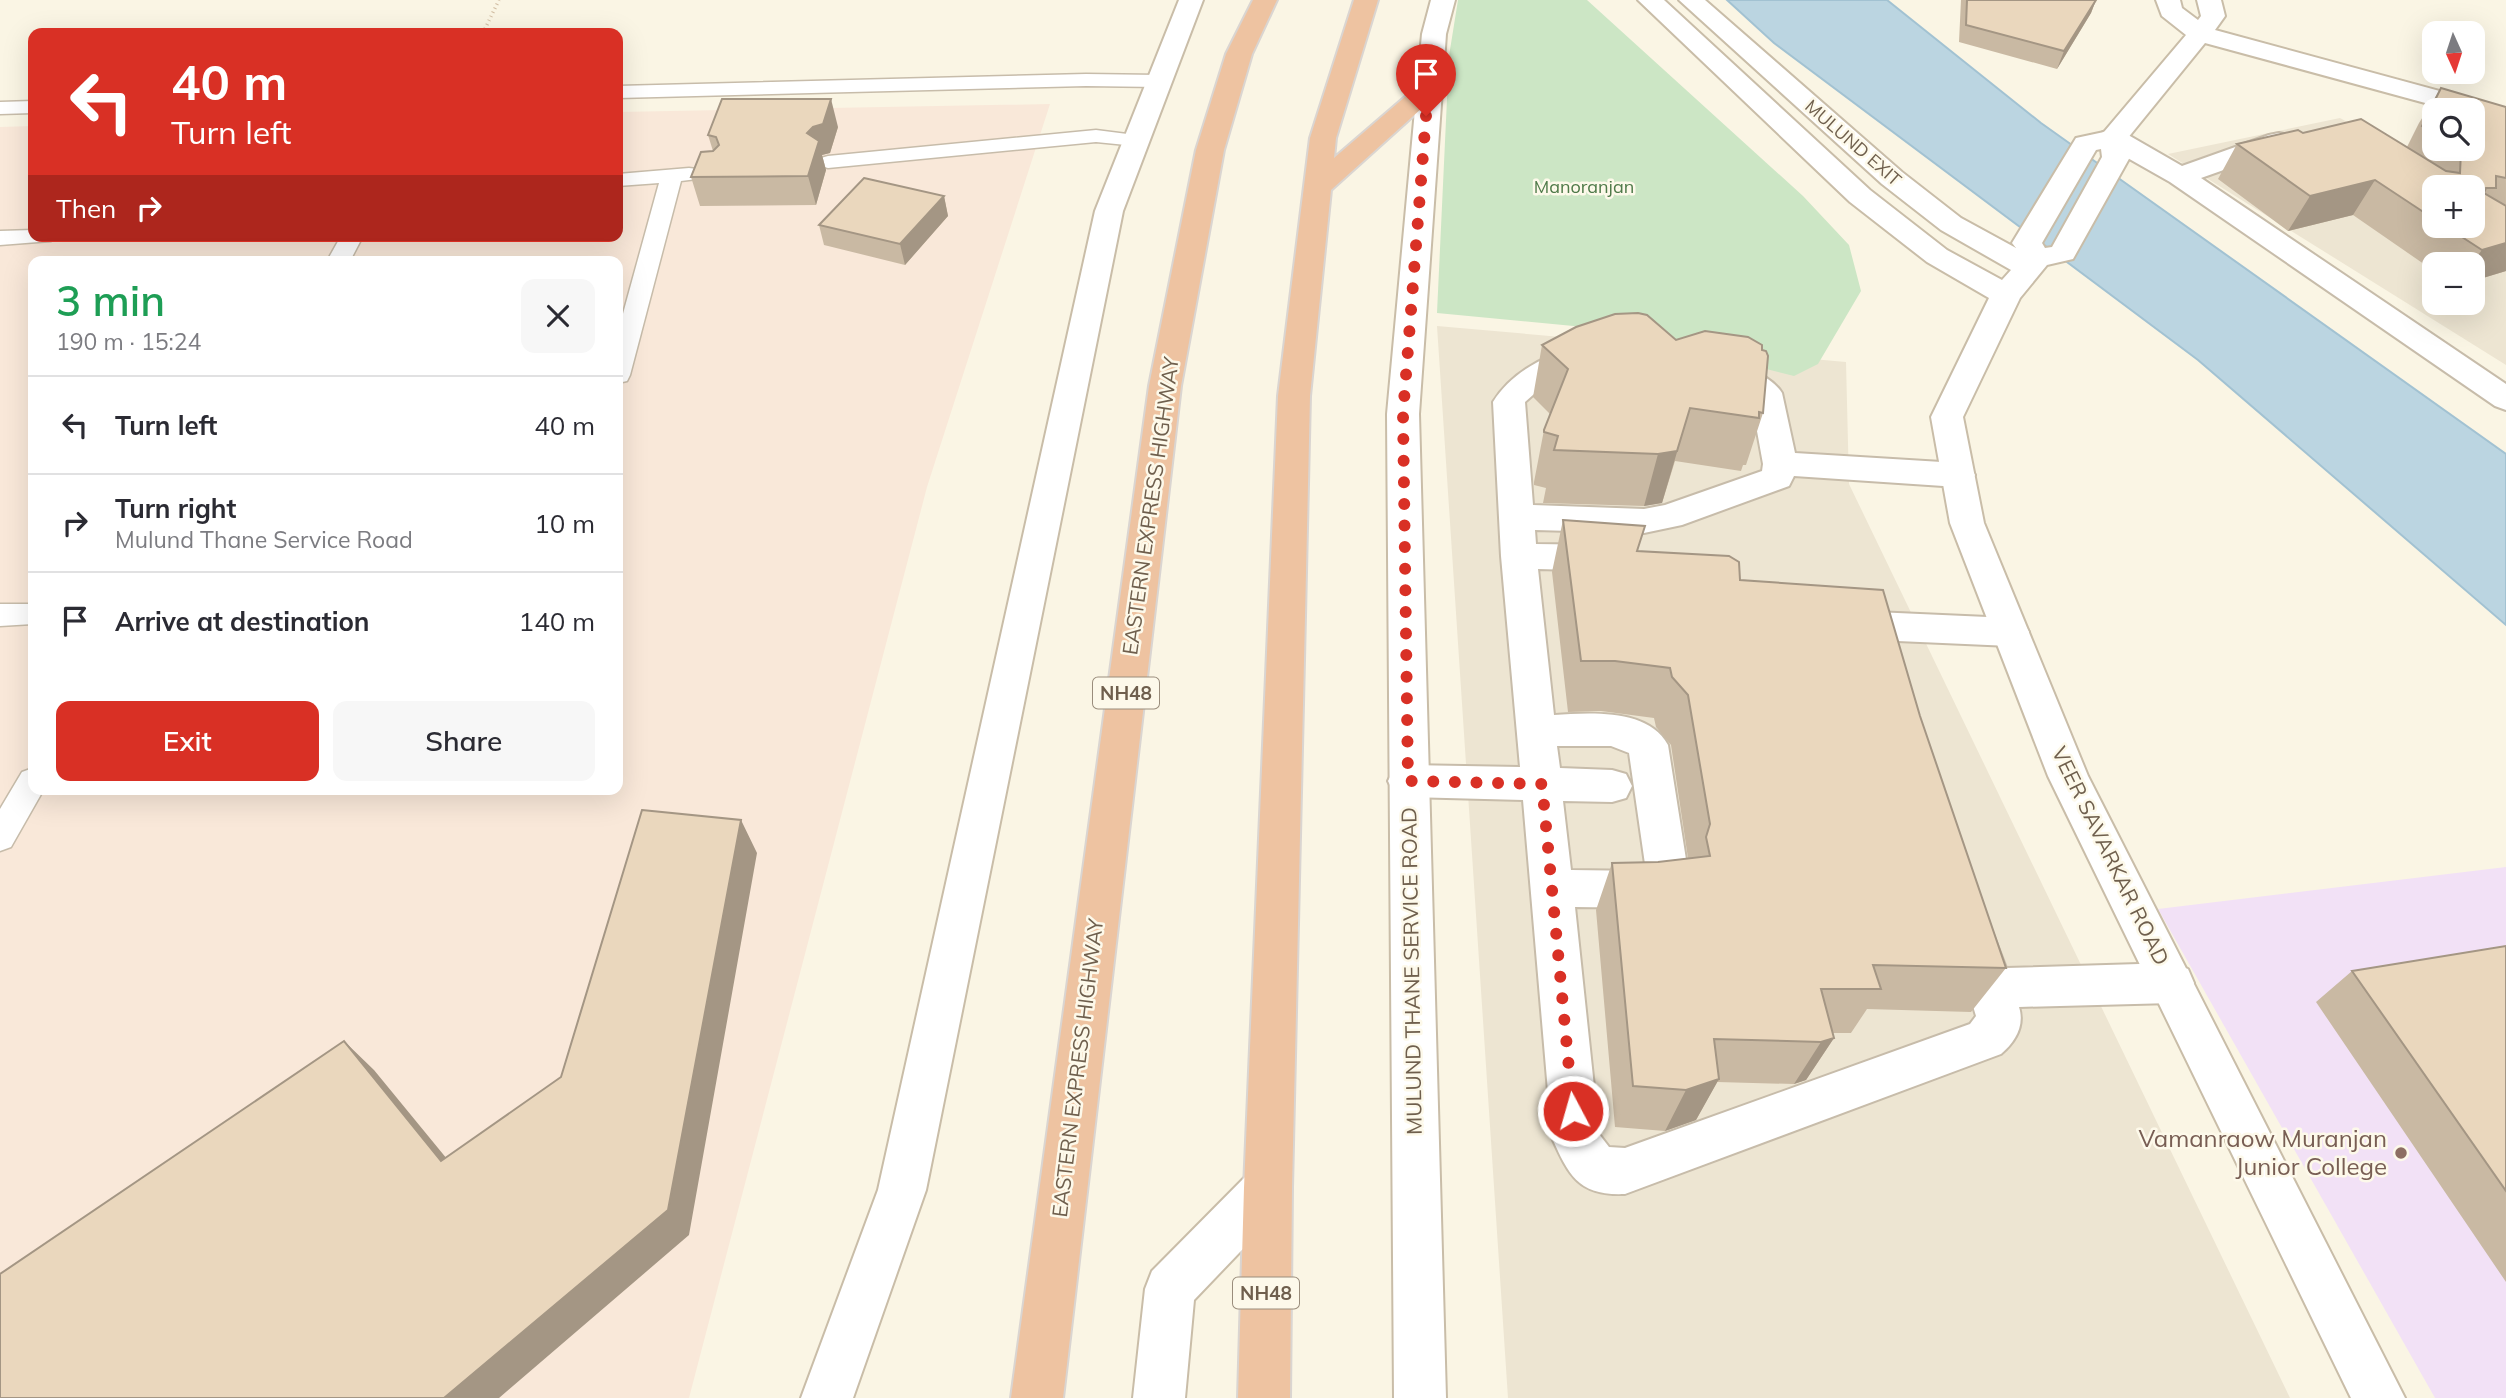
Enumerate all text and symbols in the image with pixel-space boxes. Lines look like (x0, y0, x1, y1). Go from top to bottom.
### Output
north arrow (2422, 21, 2485, 84)
map controls (2422, 21, 2485, 315)
pin (1396, 44, 1456, 116)
text: 40 m (171, 51, 287, 112)
icon: arrive (1407, 55, 1445, 93)
icon: left (56, 56, 147, 147)
street label: MULUND EXIT (1800, 94, 1906, 191)
button: search (2422, 98, 2485, 161)
text: Turn left (171, 112, 291, 152)
park label: Manoranjan (1534, 175, 1634, 198)
button: + (2422, 175, 2485, 238)
icon: right (130, 189, 168, 227)
text: Then (56, 192, 116, 225)
button: − (2422, 252, 2485, 315)
text: 3 min (56, 274, 165, 327)
button: close (521, 279, 595, 353)
text: 190 m · 15:24 (56, 327, 201, 356)
street label: EASTERN EXPRESS HIGHWAY (1116, 355, 1184, 657)
icon: left (56, 406, 94, 444)
text: Turn left (115, 409, 217, 442)
text: 40 m (534, 409, 595, 442)
text: Turn right (115, 492, 236, 525)
icon: right (56, 504, 94, 542)
text: 10 m (534, 507, 595, 540)
text: Mulund Thane Service Road (115, 525, 413, 554)
icon: arrive (56, 602, 94, 640)
text: Arrive at destination (115, 605, 370, 638)
text: 140 m (519, 605, 595, 638)
road number: NH48 (1093, 678, 1159, 708)
button: Exit (56, 701, 319, 781)
button: Share (333, 701, 595, 781)
street label: VEER SAVARKAR ROAD (2047, 742, 2175, 969)
street label: MULUND THANE SERVICE ROAD (1395, 807, 1427, 1135)
street label: EASTERN EXPRESS HIGHWAY (1046, 917, 1108, 1219)
position arrow (1536, 1074, 1610, 1148)
place label: Vamanraow Muranjan Junior College (2138, 1123, 2387, 1181)
marker: Vamanraow Muranjan Junior College (2393, 1145, 2409, 1161)
road number: NH48 (1233, 1278, 1299, 1308)

